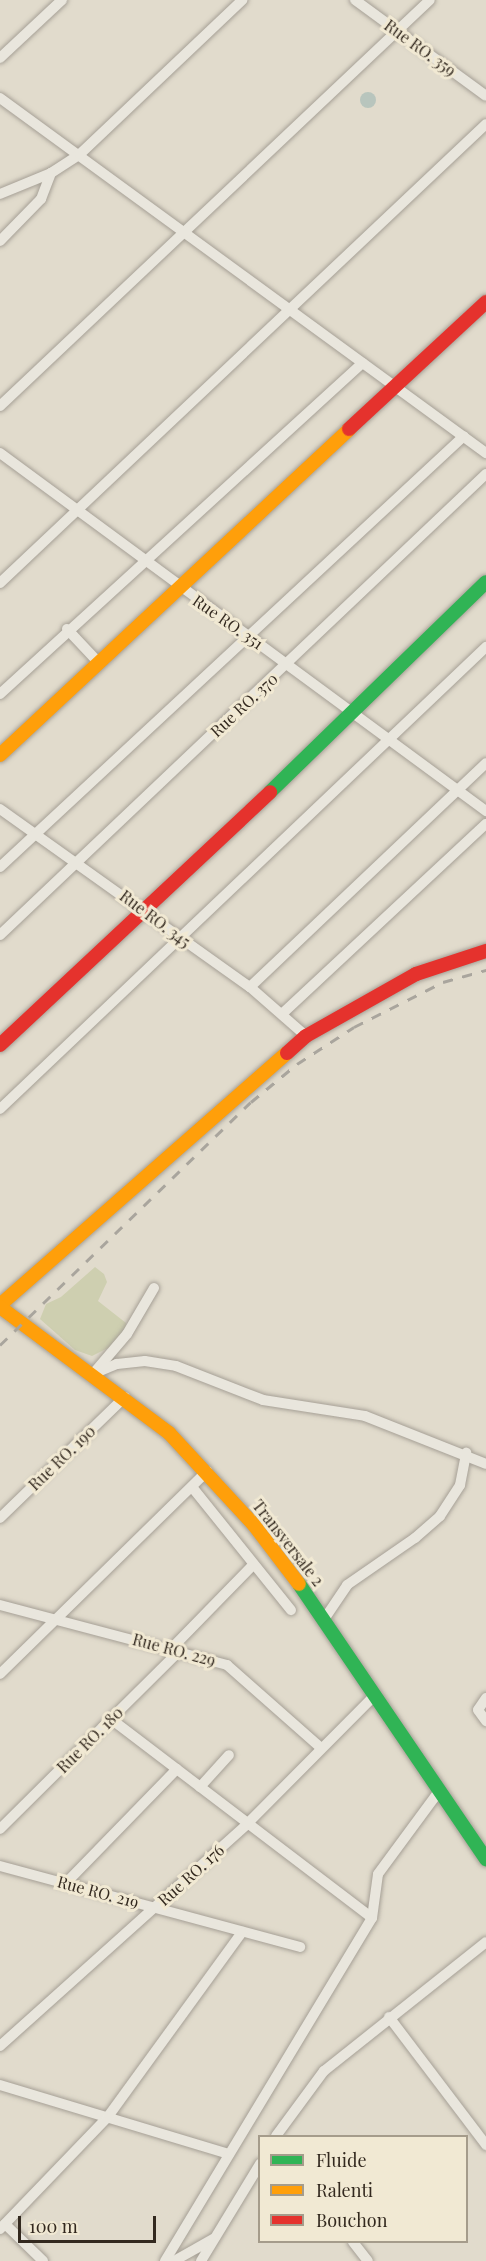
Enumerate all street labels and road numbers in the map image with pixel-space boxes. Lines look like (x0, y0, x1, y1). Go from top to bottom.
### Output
street label: Rue RO. 359 (381, 16, 459, 80)
street label: Rue RO. 351 (189, 591, 267, 653)
street label: Rue RO. 370 (206, 669, 282, 741)
street label: Rue RO. 345 (116, 886, 194, 952)
street label: Rue RO. 190 (25, 1421, 99, 1495)
street label: Transversale 2 (248, 1496, 328, 1590)
street label: Rue RO. 229 (130, 1630, 218, 1670)
street label: Rue RO. 180 (53, 1703, 127, 1777)
street label: Rue RO. 176 (154, 1840, 228, 1910)
street label: Rue RO. 219 (55, 1872, 141, 1912)

